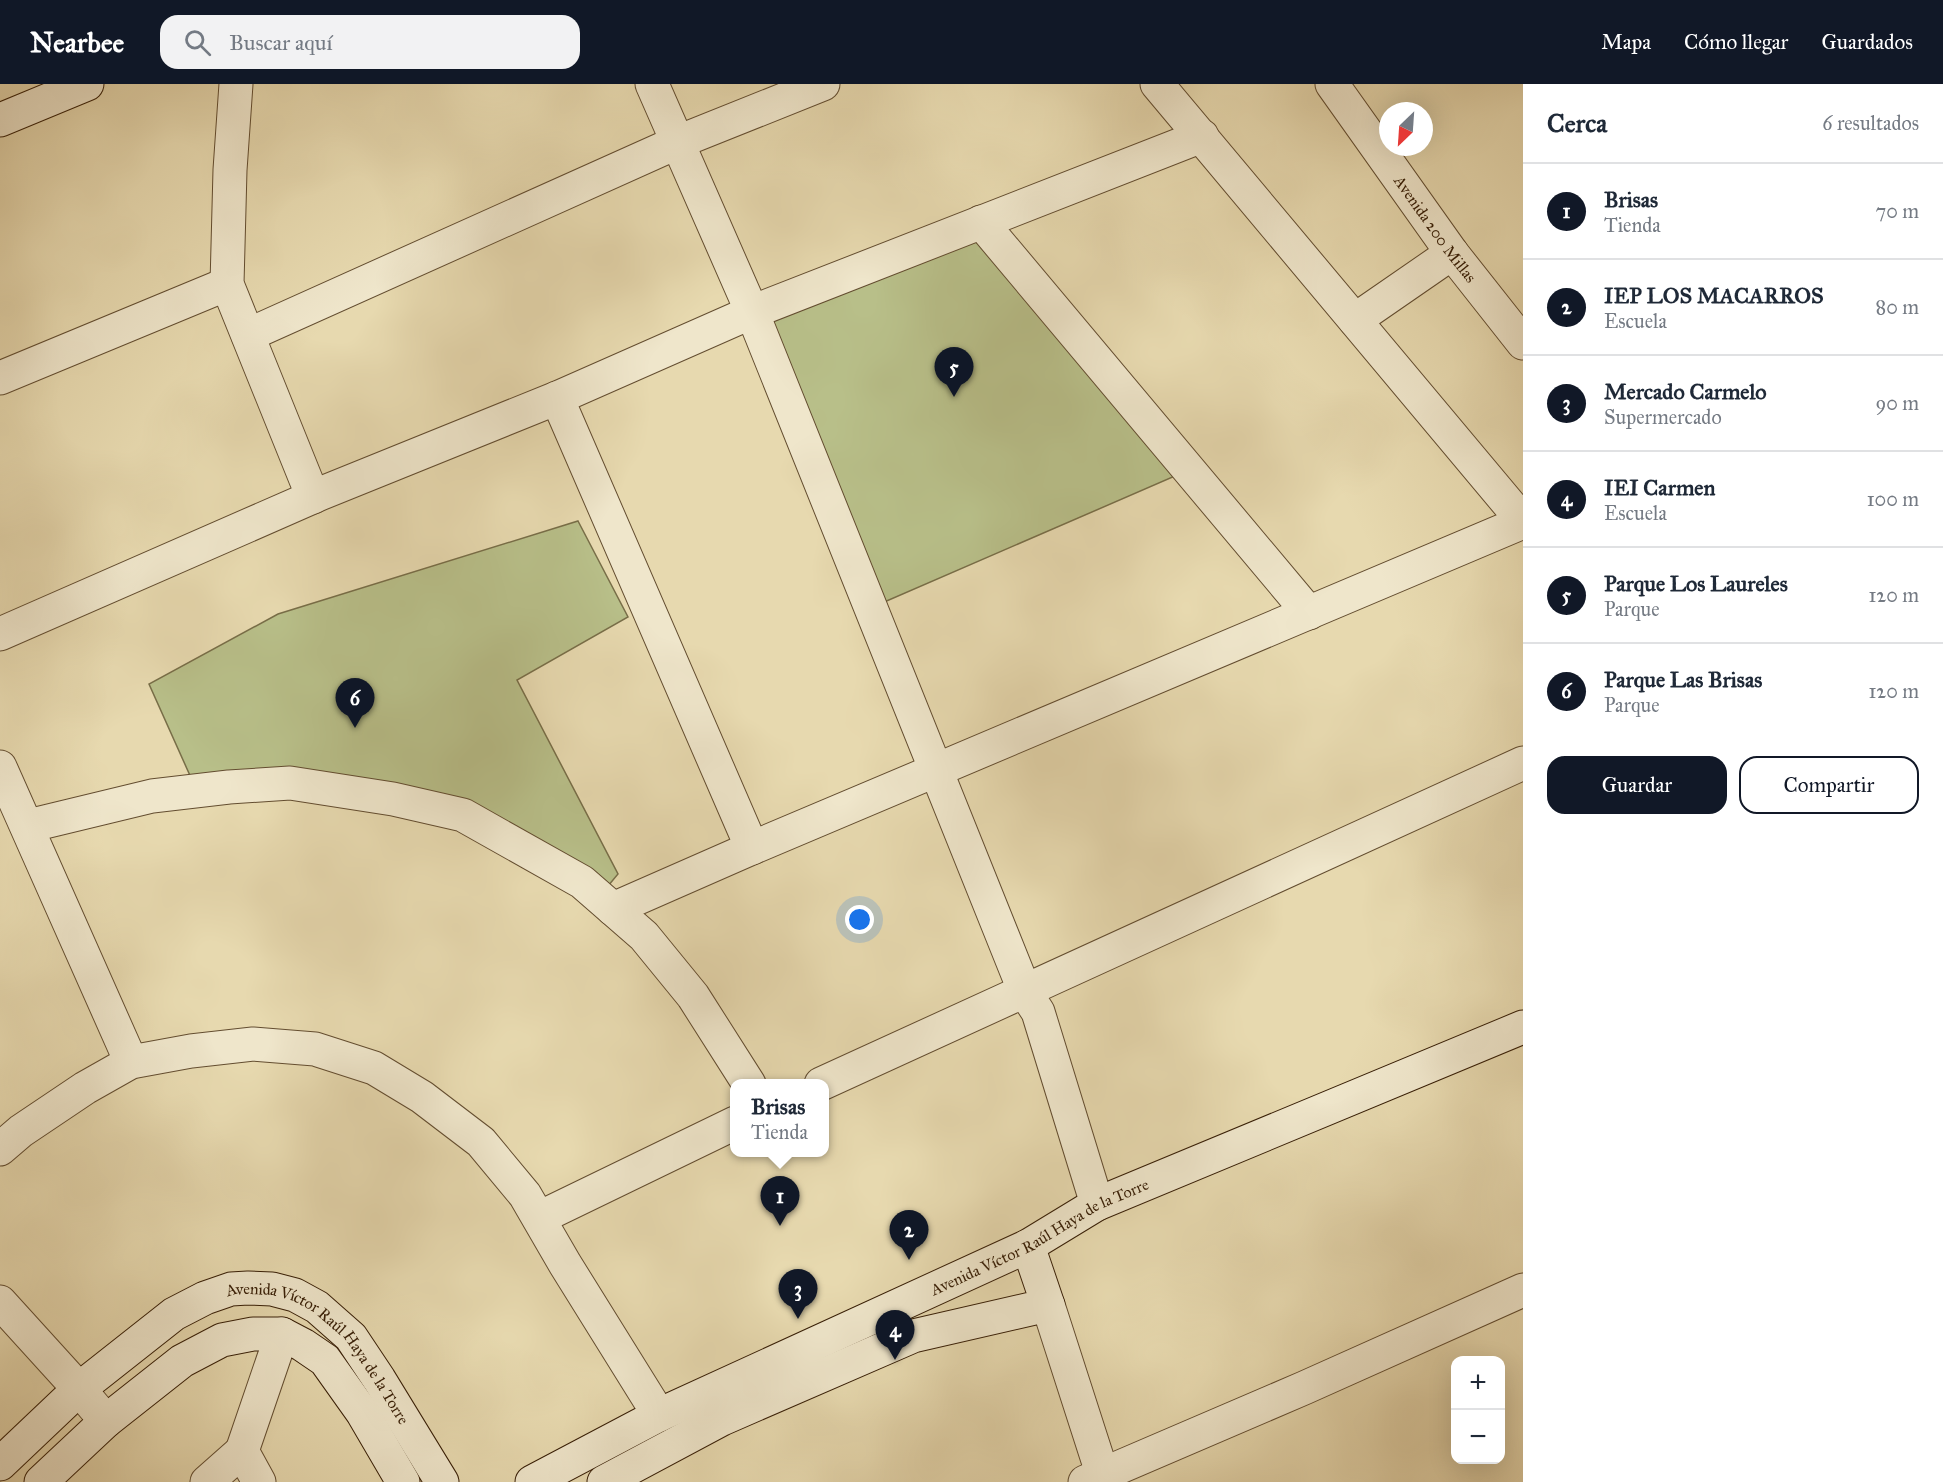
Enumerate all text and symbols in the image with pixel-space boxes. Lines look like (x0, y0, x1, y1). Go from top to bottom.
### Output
search box (160, 15, 580, 69)
text: Nearbee (30, 25, 124, 60)
icon: search (181, 26, 214, 59)
text: Buscar aquí (229, 29, 333, 56)
text: Mapa (1601, 29, 1651, 55)
text: Cómo llegar (1684, 29, 1788, 55)
text: Guardados (1821, 29, 1913, 55)
north arrow (1379, 102, 1433, 156)
text: Cerca (1547, 107, 1607, 139)
text: 6 resultados (1822, 111, 1919, 135)
street label: Avenida 200 Millas (1390, 171, 1481, 286)
text: Brisas (1604, 186, 1658, 213)
text: 1 (1563, 199, 1570, 223)
text: 70 m (1876, 199, 1919, 223)
text: Tienda (1604, 213, 1661, 237)
text: IEP LOS MACARROS (1604, 282, 1824, 309)
text: 2 (1562, 295, 1571, 319)
text: 80 m (1876, 295, 1919, 319)
text: Escuela (1604, 309, 1667, 333)
pin: 5 (934, 348, 974, 397)
text: Mercado Carmelo (1604, 378, 1767, 405)
text: 3 (1563, 391, 1571, 415)
text: 90 m (1876, 391, 1919, 415)
text: Supermercado (1604, 405, 1722, 429)
text: IEI Carmen (1604, 474, 1715, 501)
text: 4 (1561, 487, 1572, 511)
text: 100 m (1867, 487, 1919, 511)
text: Escuela (1604, 501, 1667, 525)
text: Parque Los Laureles (1604, 570, 1788, 597)
text: 5 (1562, 583, 1571, 607)
text: 120 m (1868, 583, 1919, 607)
text: Parque (1604, 597, 1660, 621)
text: Parque Las Brisas (1604, 666, 1762, 693)
pin: 6 (336, 678, 374, 728)
text: 6 (1561, 679, 1572, 703)
text: 120 m (1868, 679, 1919, 703)
text: Parque (1604, 693, 1660, 717)
button: Guardar (1547, 756, 1727, 814)
button: Compartir (1739, 756, 1919, 814)
your location (845, 905, 874, 934)
popup (730, 1079, 829, 1157)
text: Brisas (751, 1093, 805, 1120)
text: Tienda (751, 1120, 808, 1144)
street label: Avenida Víctor Raúl Haya de la Torre (926, 1174, 1152, 1299)
pin: 1 (760, 1176, 800, 1226)
pin: 2 (890, 1210, 928, 1260)
pin: 3 (778, 1270, 818, 1319)
street label: Avenida Víctor Raúl Haya de la Torre (222, 1278, 414, 1428)
pin: 4 (876, 1310, 914, 1360)
map controls (1451, 1356, 1505, 1464)
button: + (1451, 1356, 1505, 1410)
button: − (1451, 1410, 1505, 1464)

